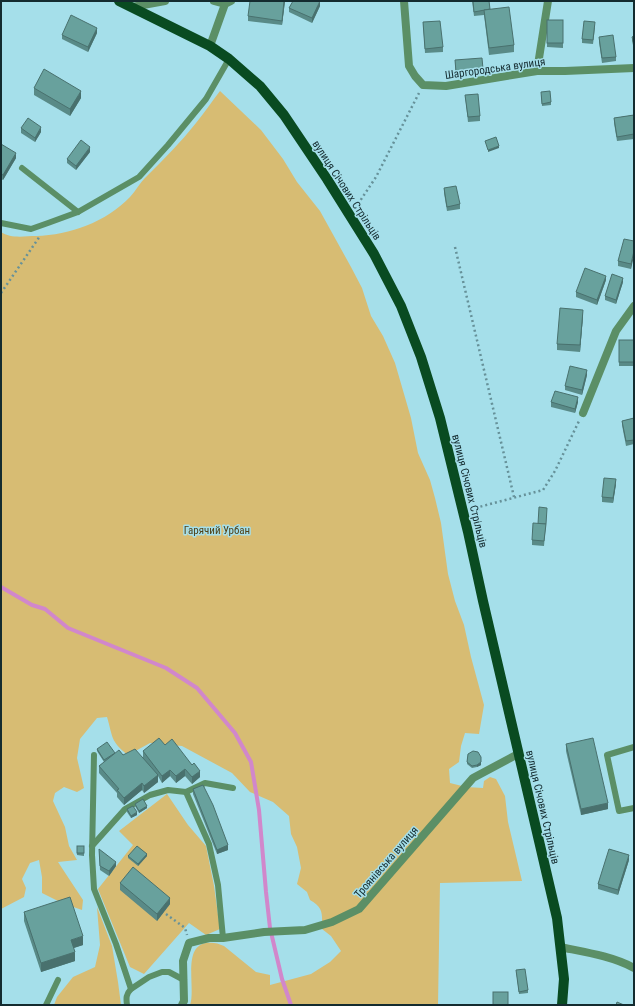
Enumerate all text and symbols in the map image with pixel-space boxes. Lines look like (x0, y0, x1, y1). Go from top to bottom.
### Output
street label: Шаргородська вулиця (444, 55, 546, 82)
street label: вулиця Січових Стрільців (309, 138, 384, 243)
street label: вулиця Січових Стрільців (449, 433, 490, 549)
park label: Гарячий Урбан (184, 524, 250, 537)
street label: вулиця Січових Стрільців (523, 749, 562, 865)
street label: Троянівська вулиця (352, 824, 421, 901)

